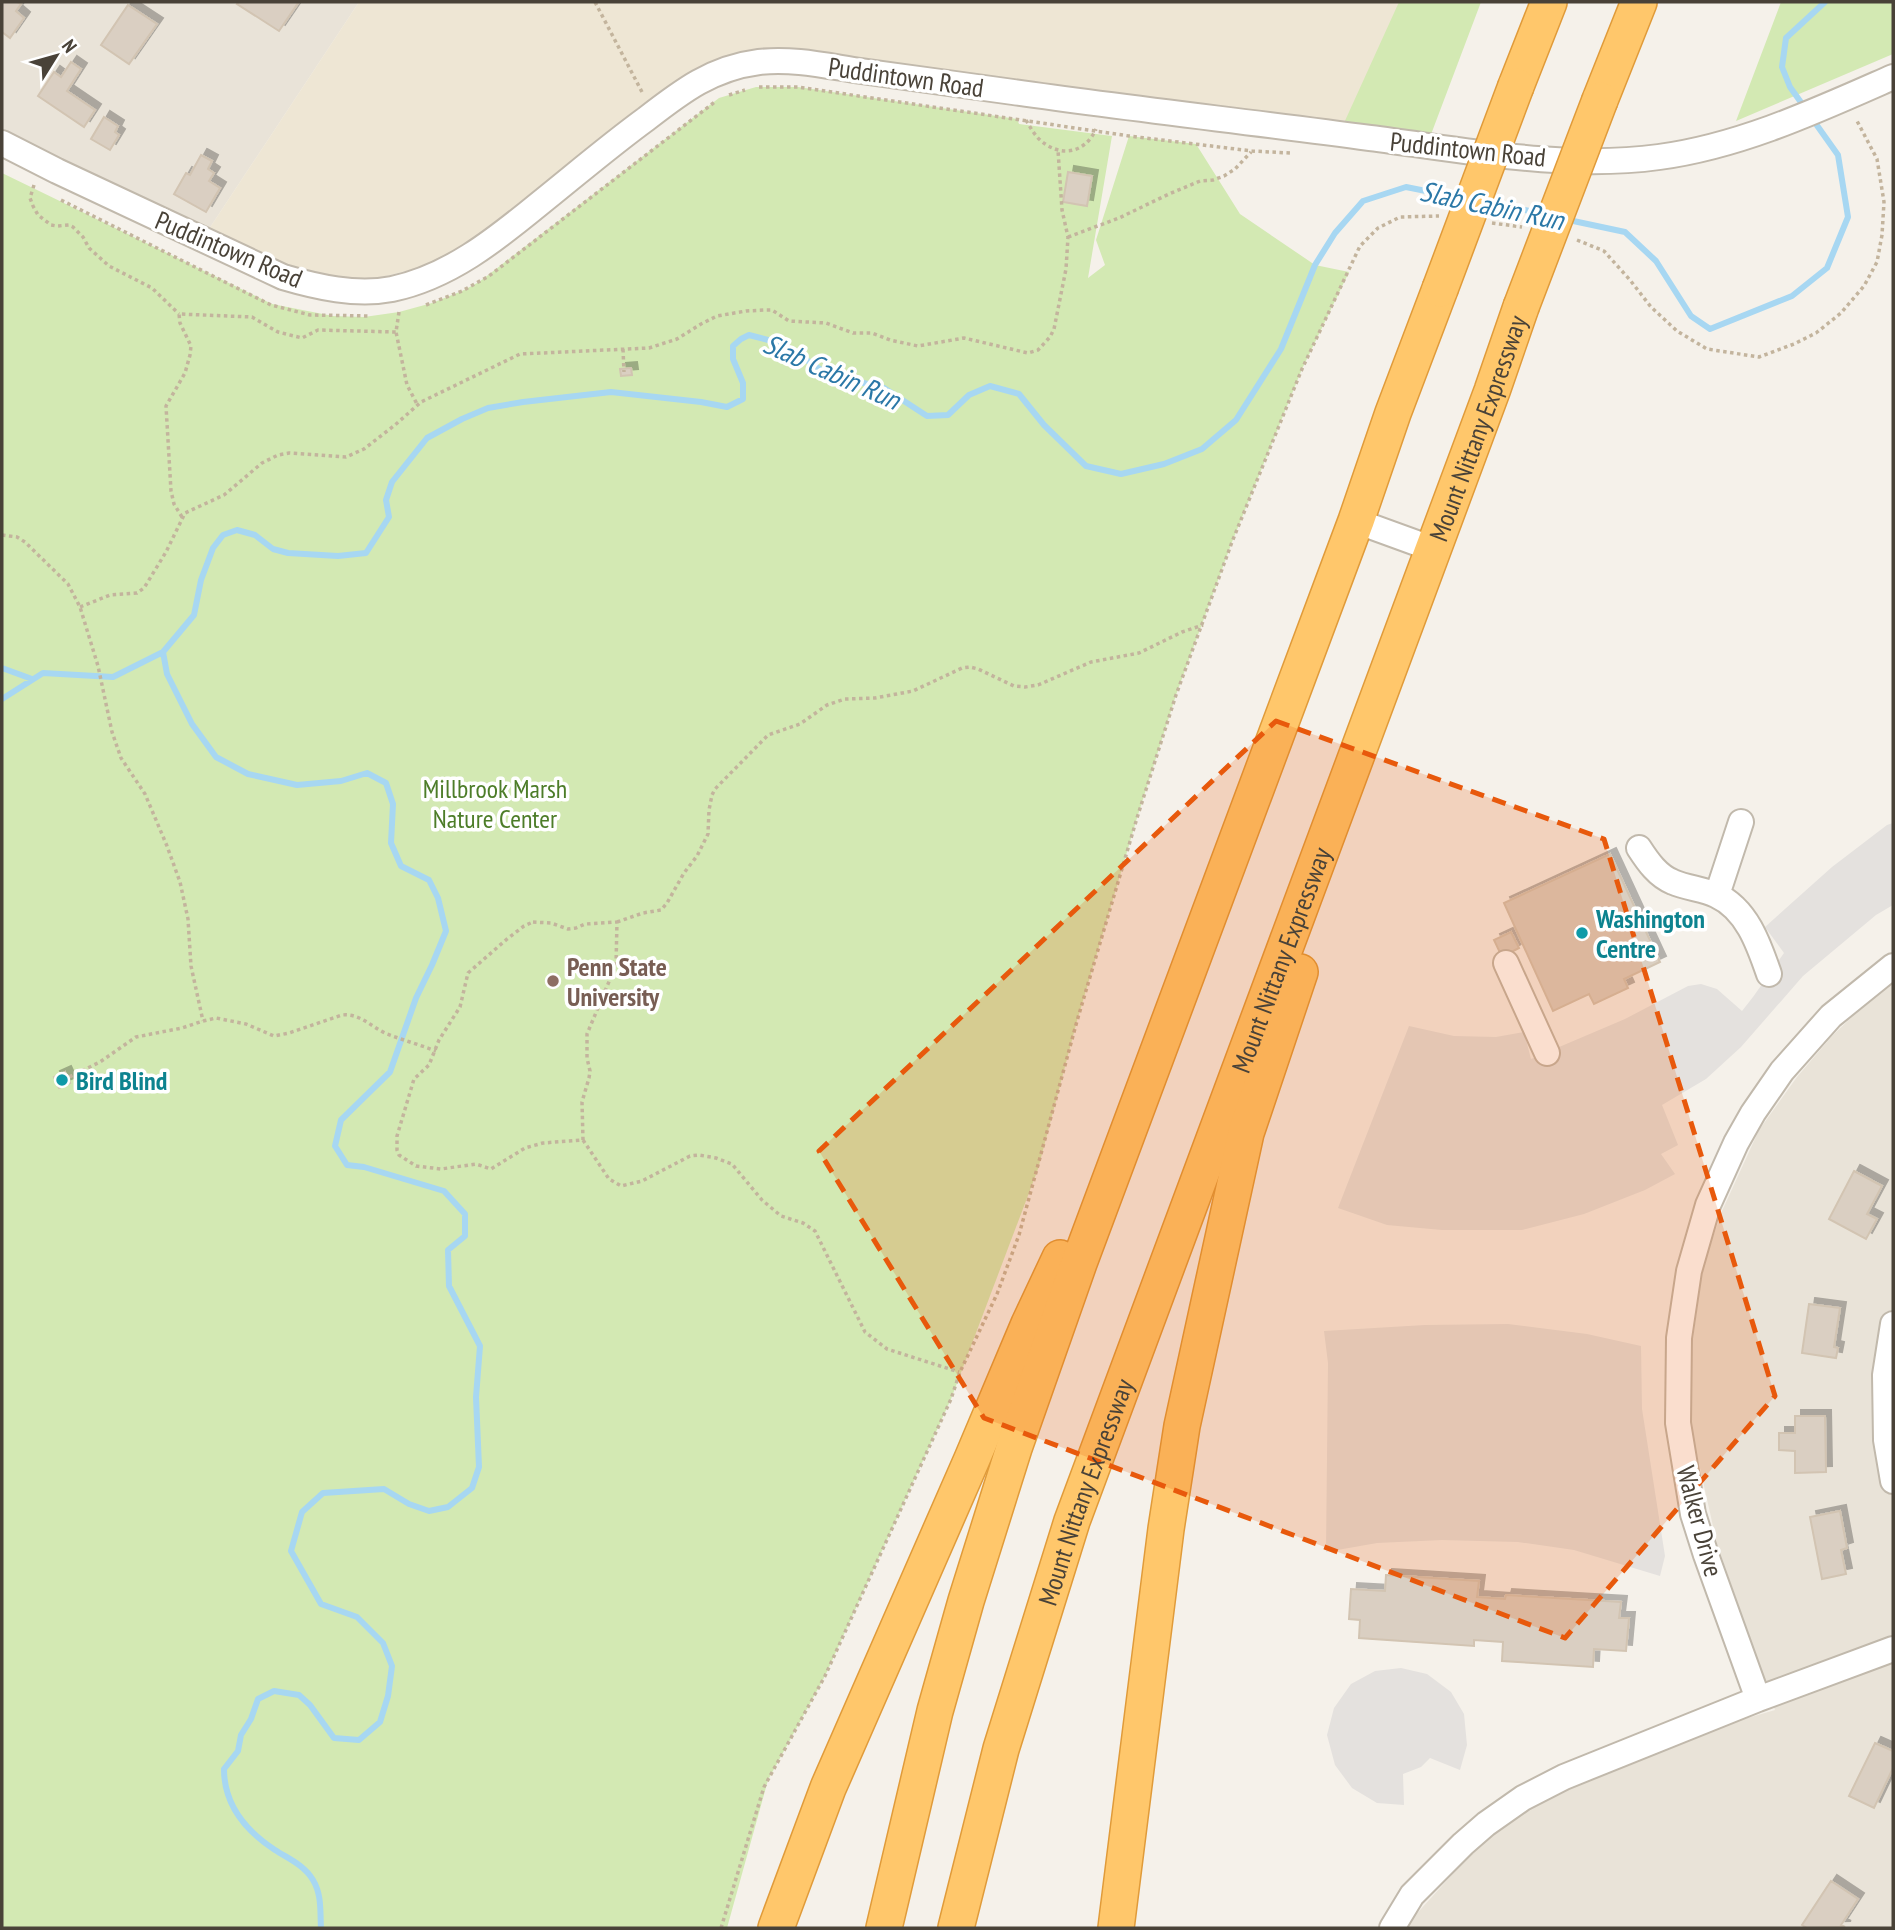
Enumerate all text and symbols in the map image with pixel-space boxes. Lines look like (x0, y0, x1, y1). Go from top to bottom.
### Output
north arrow (21, 21, 91, 91)
text: N (57, 34, 82, 57)
street label: Puddintown Road (826, 50, 986, 104)
street label: Puddintown Road (1388, 124, 1548, 174)
water label: Slab Cabin Run (1417, 172, 1569, 239)
street label: Puddintown Road (151, 203, 307, 295)
street label: Mount Nittany Expressway (1421, 311, 1533, 546)
water label: Slab Cabin Run (758, 324, 908, 418)
park label: Millbrook Marsh Nature Center (423, 772, 567, 835)
street label: Mount Nittany Expressway (1224, 843, 1338, 1077)
place label: Washington Centre (1595, 902, 1705, 965)
marker: Washington Centre (1574, 925, 1590, 941)
place label: Penn State University (567, 950, 667, 1013)
marker: Penn State University (545, 973, 561, 989)
place label: Bird Blind (76, 1064, 167, 1097)
marker: Bird Blind (54, 1072, 70, 1088)
street label: Mount Nittany Expressway (1030, 1374, 1140, 1609)
street label: Walker Drive (1669, 1462, 1731, 1580)

